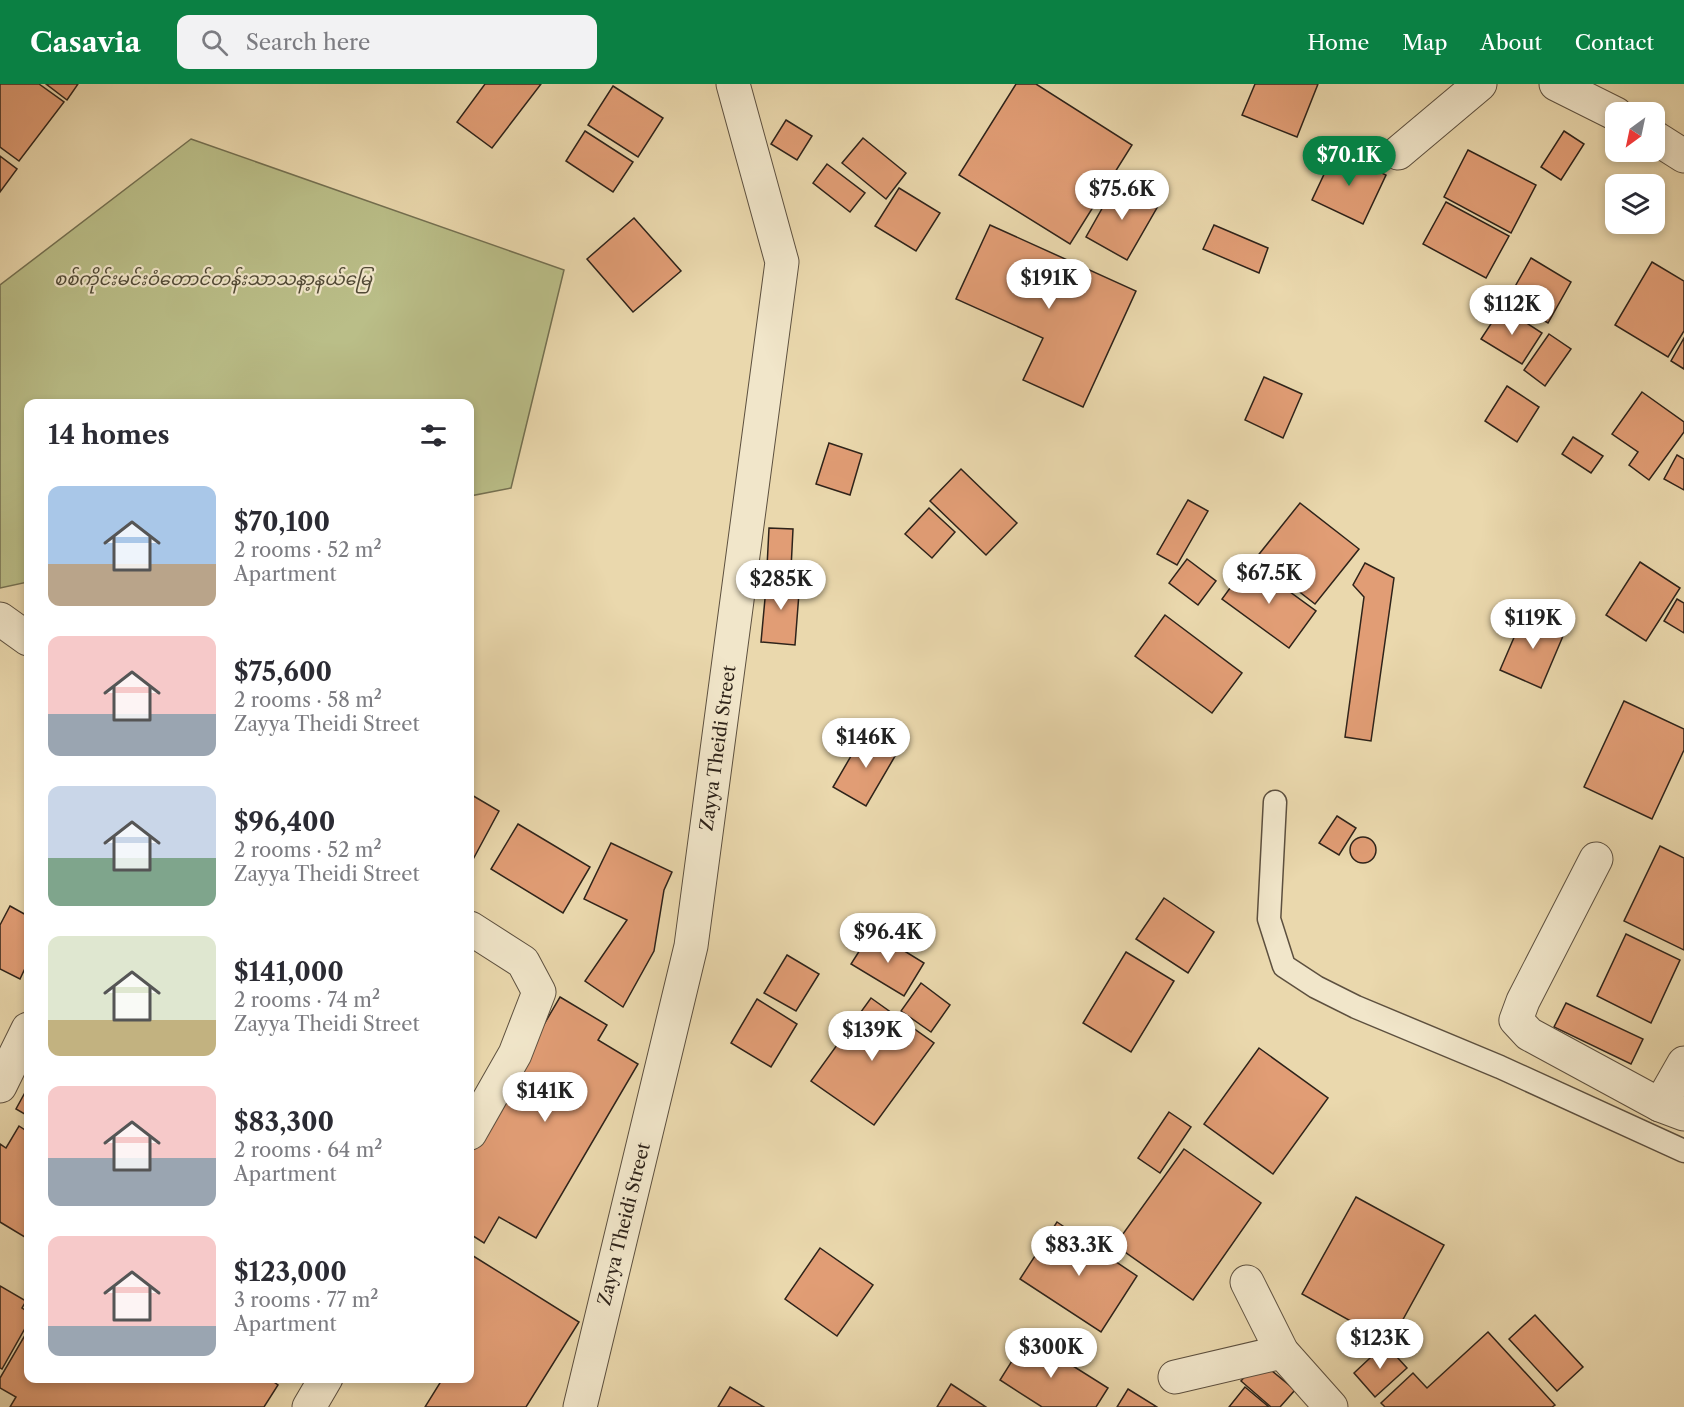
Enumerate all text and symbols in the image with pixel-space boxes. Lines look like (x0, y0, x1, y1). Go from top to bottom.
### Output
search box (177, 15, 597, 69)
text: Casavia (30, 25, 141, 59)
icon: search (198, 26, 231, 59)
text: Search here (246, 29, 370, 56)
text: Home (1308, 30, 1369, 55)
text: Map (1402, 30, 1447, 55)
text: About (1480, 30, 1542, 55)
text: Contact (1575, 30, 1654, 55)
north arrow (1605, 102, 1665, 162)
map controls (1605, 102, 1665, 234)
pin: $70.1K (1300, 136, 1398, 187)
text: $70.1K (1317, 143, 1381, 167)
pin: $75.6K (1073, 170, 1171, 221)
button: layers (1605, 174, 1665, 234)
text: $75.6K (1089, 177, 1155, 201)
pin: $191K (1007, 259, 1091, 310)
park label: စစ်ကိုင်းမင်းဝံတောင်တန်းသာသနာ့နယ်မြေ (54, 266, 375, 294)
text: $191K (1020, 266, 1078, 290)
pin: $112K (1470, 285, 1554, 336)
text: $112K (1484, 292, 1540, 316)
text: 14 homes (48, 419, 170, 451)
icon: filters (417, 419, 450, 452)
text: $70,100 (234, 506, 330, 538)
icon: home (96, 510, 168, 582)
text: 2 rooms · 52 m² (234, 538, 382, 562)
pin: $67.5K (1220, 554, 1318, 605)
pin: $285K (739, 560, 823, 611)
text: $67.5K (1237, 561, 1301, 585)
text: Apartment (234, 562, 337, 586)
text: $285K (750, 567, 812, 591)
pin: $119K (1491, 599, 1575, 650)
text: $119K (1504, 606, 1562, 630)
text: $75,600 (234, 656, 332, 688)
icon: home (96, 660, 168, 732)
street label: Zayya Theidi Street (695, 663, 741, 832)
text: 2 rooms · 58 m² (234, 688, 382, 712)
text: Zayya Theidi Street (234, 712, 420, 736)
pin: $146K (824, 718, 908, 769)
text: $146K (836, 725, 896, 749)
text: $96,400 (234, 806, 335, 838)
icon: home (96, 810, 168, 882)
text: 2 rooms · 52 m² (234, 838, 382, 862)
text: Zayya Theidi Street (234, 862, 420, 886)
pin: $96.4K (839, 913, 937, 964)
text: $96.4K (854, 920, 922, 944)
text: $141,000 (234, 956, 344, 988)
icon: home (96, 960, 168, 1032)
text: 2 rooms · 74 m² (234, 988, 380, 1012)
pin: $139K (830, 1011, 914, 1062)
text: Zayya Theidi Street (234, 1012, 420, 1036)
text: $139K (842, 1018, 902, 1042)
pin: $141K (503, 1072, 587, 1123)
text: $141K (517, 1079, 574, 1103)
text: $83,300 (234, 1106, 334, 1138)
icon: home (96, 1110, 168, 1182)
text: 2 rooms · 64 m² (234, 1138, 383, 1162)
street label: Zayya Theidi Street (593, 1140, 655, 1308)
text: Apartment (234, 1162, 337, 1186)
pin: $83.3K (1030, 1226, 1128, 1277)
text: $83.3K (1045, 1233, 1113, 1257)
text: $123,000 (234, 1256, 347, 1288)
icon: home (96, 1260, 168, 1332)
text: 3 rooms · 77 m² (234, 1288, 378, 1312)
text: Apartment (234, 1312, 337, 1336)
pin: $123K (1338, 1319, 1422, 1370)
text: $123K (1350, 1326, 1410, 1350)
pin: $300K (1009, 1328, 1093, 1379)
text: $300K (1019, 1335, 1083, 1359)

